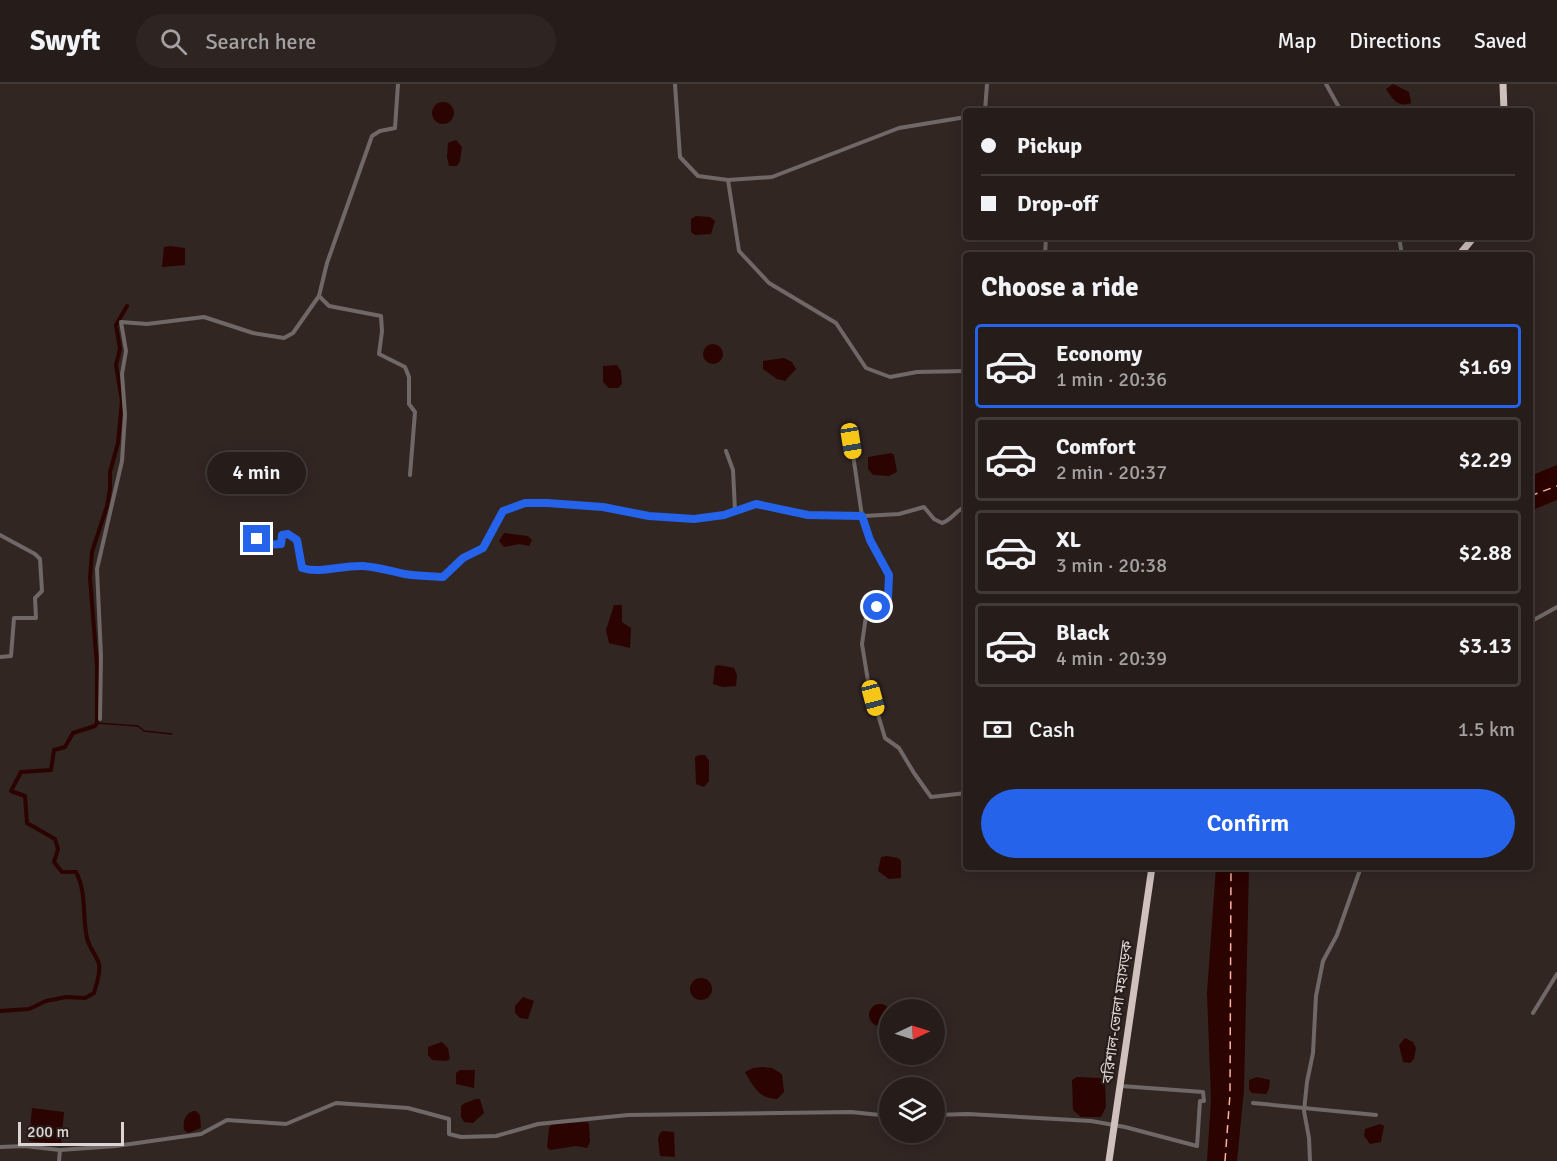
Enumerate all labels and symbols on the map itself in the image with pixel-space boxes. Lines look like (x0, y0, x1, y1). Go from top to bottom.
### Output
car (839, 422, 863, 460)
callout: 4 min (208, 452, 306, 494)
route end (243, 525, 270, 552)
route start (863, 593, 890, 620)
car (860, 678, 886, 718)
street label: বরিশাল-ভোলা মহাসড়ক (1098, 939, 1136, 1085)
north arrow (879, 999, 945, 1065)
scale bar (18, 1119, 124, 1146)

